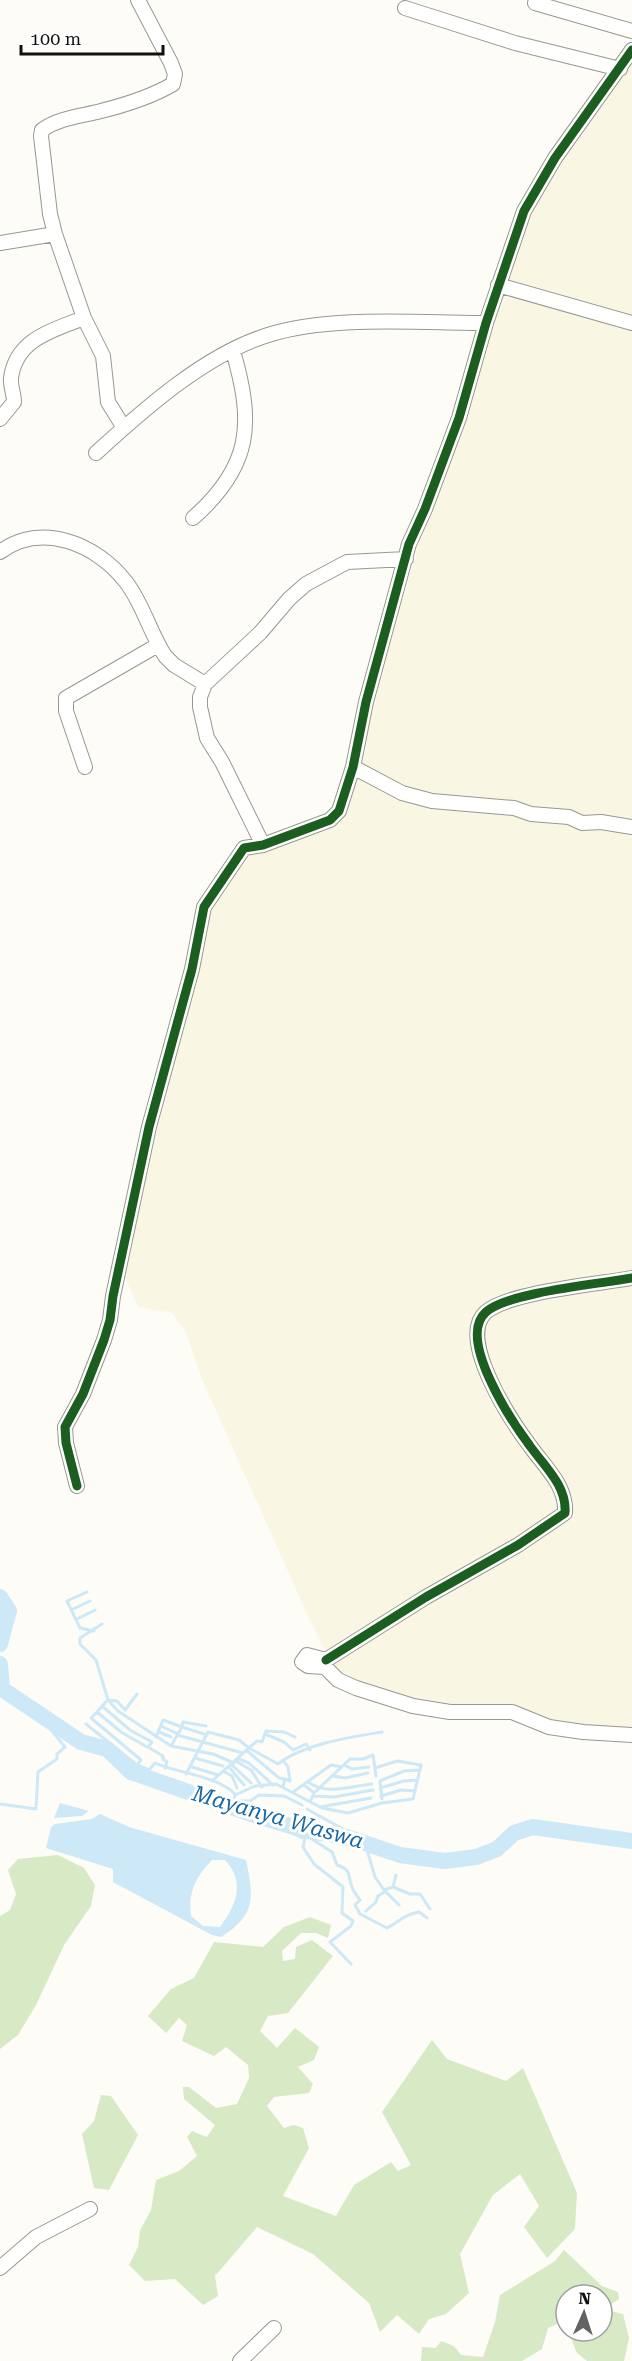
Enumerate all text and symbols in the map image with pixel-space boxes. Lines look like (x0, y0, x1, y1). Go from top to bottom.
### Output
scale bar (21, 18, 164, 56)
text: 100 m (30, 28, 81, 49)
water label: Mayanya Waswa (189, 1780, 366, 1853)
north arrow (554, 2283, 614, 2343)
text: N (578, 2289, 591, 2308)

